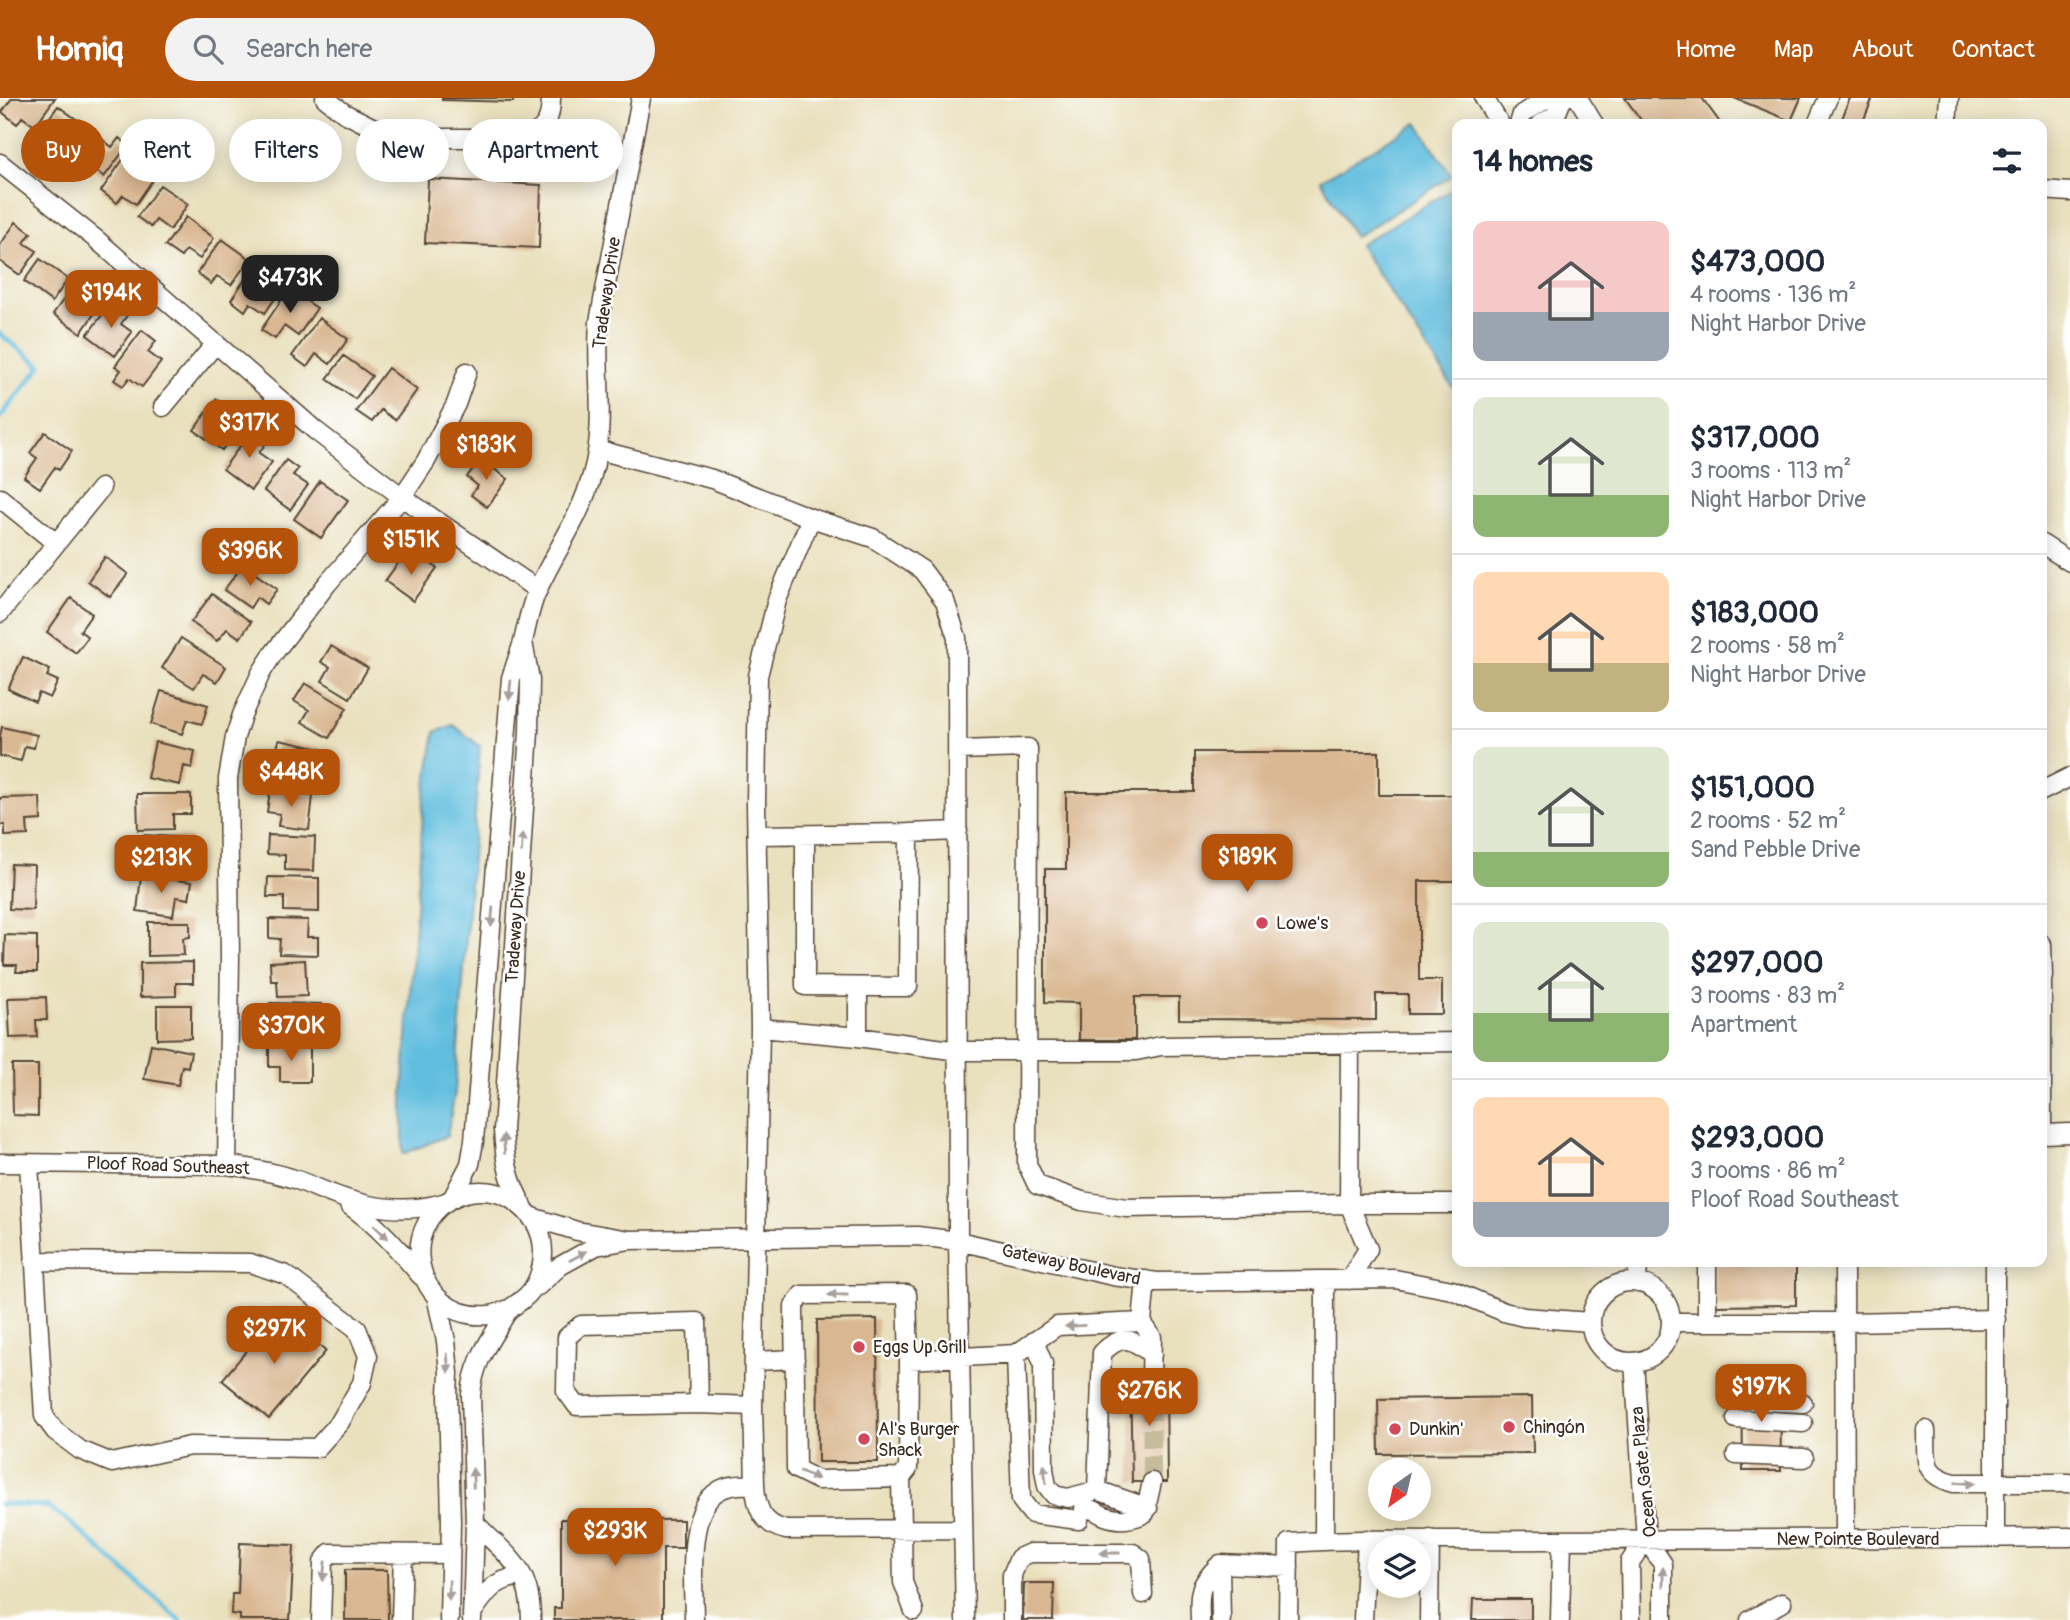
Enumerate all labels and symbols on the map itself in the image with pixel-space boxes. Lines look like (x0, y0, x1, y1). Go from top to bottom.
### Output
street label: Tradeway Drive (588, 235, 626, 350)
pin: $473K (241, 256, 339, 315)
pin: $194K (62, 271, 160, 330)
pin: $317K (200, 400, 298, 460)
pin: $183K (437, 422, 535, 482)
pin: $151K (362, 518, 460, 577)
pin: $396K (201, 528, 299, 588)
one-way arrow (504, 680, 515, 702)
pin: $448K (242, 750, 340, 809)
one-way arrow (517, 832, 528, 854)
pin: $189K (1198, 834, 1296, 894)
pin: $213K (112, 836, 210, 895)
street label: Tradeway Drive (501, 870, 531, 984)
one-way arrow (486, 906, 497, 928)
place label: Lowe's (1276, 912, 1328, 935)
marker: Lowe's (1254, 915, 1270, 931)
pin: $370K (242, 1004, 340, 1063)
one-way arrow (498, 1132, 509, 1154)
street label: Ploof Road Southeast (86, 1152, 251, 1180)
one-way arrow (373, 1224, 390, 1240)
street label: Gateway Boulevard (999, 1239, 1143, 1291)
one-way arrow (568, 1250, 588, 1262)
one-way arrow (827, 1289, 849, 1300)
pin: $297K (225, 1306, 323, 1366)
one-way arrow (1064, 1320, 1086, 1331)
place label: Eggs Up Grill (873, 1336, 967, 1359)
marker: Eggs Up Grill (851, 1339, 867, 1355)
one-way arrow (443, 1352, 454, 1374)
pin: $197K (1712, 1364, 1810, 1424)
pin: $276K (1100, 1368, 1198, 1428)
street label: Ocean Gate Plaza (1626, 1405, 1662, 1539)
place label: Chingón (1523, 1416, 1585, 1439)
place label: Al's Burger Shack (878, 1418, 960, 1462)
place label: Dunkin' (1409, 1418, 1463, 1441)
marker: Chingón (1501, 1419, 1517, 1435)
marker: Dunkin' (1387, 1421, 1403, 1437)
marker: Al's Burger Shack (856, 1431, 872, 1447)
north arrow (1368, 1458, 1432, 1521)
one-way arrow (1040, 1463, 1051, 1485)
one-way arrow (468, 1467, 479, 1489)
one-way arrow (799, 1469, 819, 1481)
one-way arrow (1954, 1477, 1976, 1488)
pin: $293K (566, 1508, 664, 1568)
street label: New Pointe Boulevard (1776, 1528, 1940, 1551)
one-way arrow (1099, 1547, 1121, 1559)
one-way arrow (319, 1560, 330, 1582)
one-way arrow (1657, 1566, 1669, 1588)
one-way arrow (443, 1580, 455, 1602)

